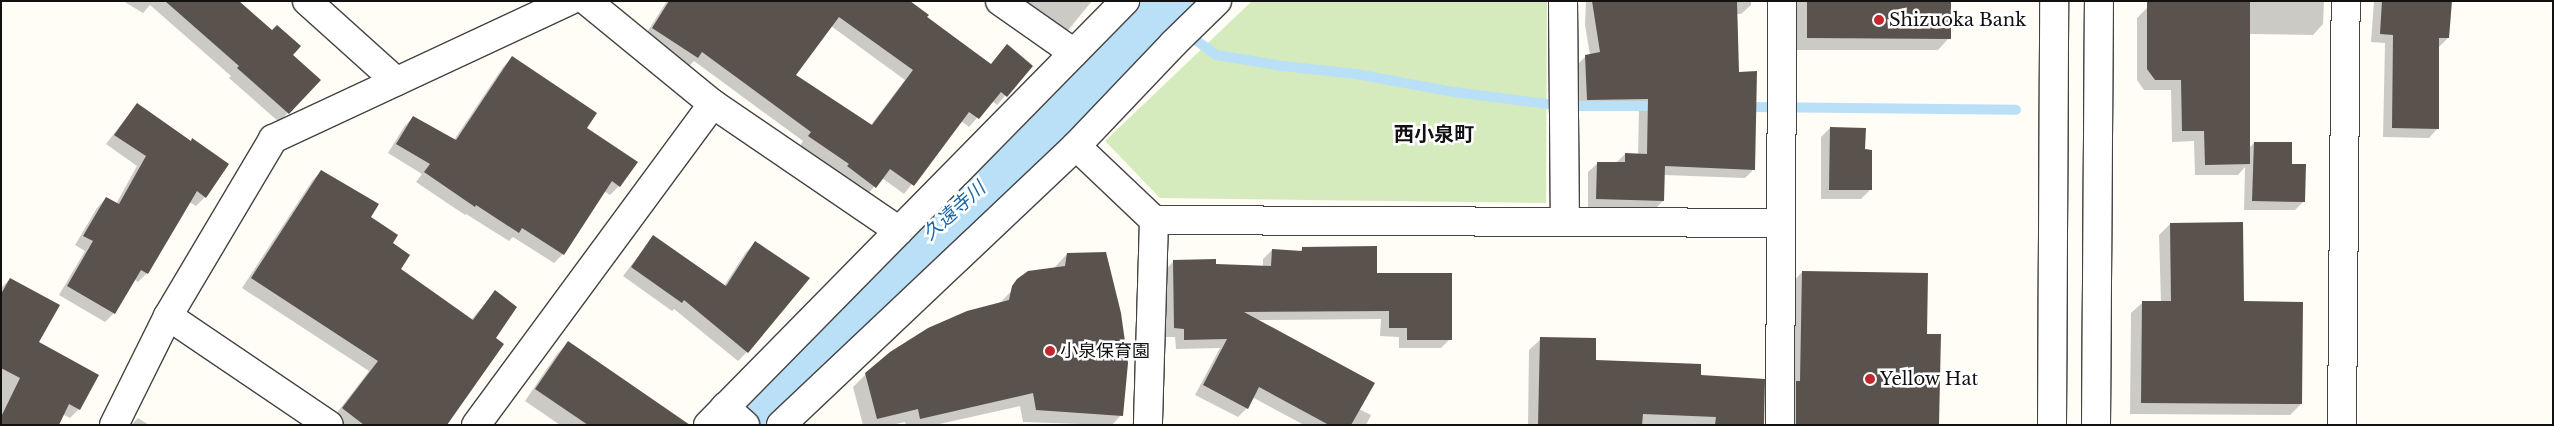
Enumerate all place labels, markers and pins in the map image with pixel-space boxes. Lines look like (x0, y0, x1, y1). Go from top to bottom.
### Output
place label: Shizuoka Bank (1889, 9, 2026, 31)
marker: Shizuoka Bank (1873, 14, 1885, 26)
place label: 小泉保育園 (1060, 340, 1150, 362)
marker: 小泉保育園 (1044, 345, 1056, 357)
place label: Yellow Hat (1880, 368, 1979, 390)
marker: Yellow Hat (1864, 373, 1876, 385)

